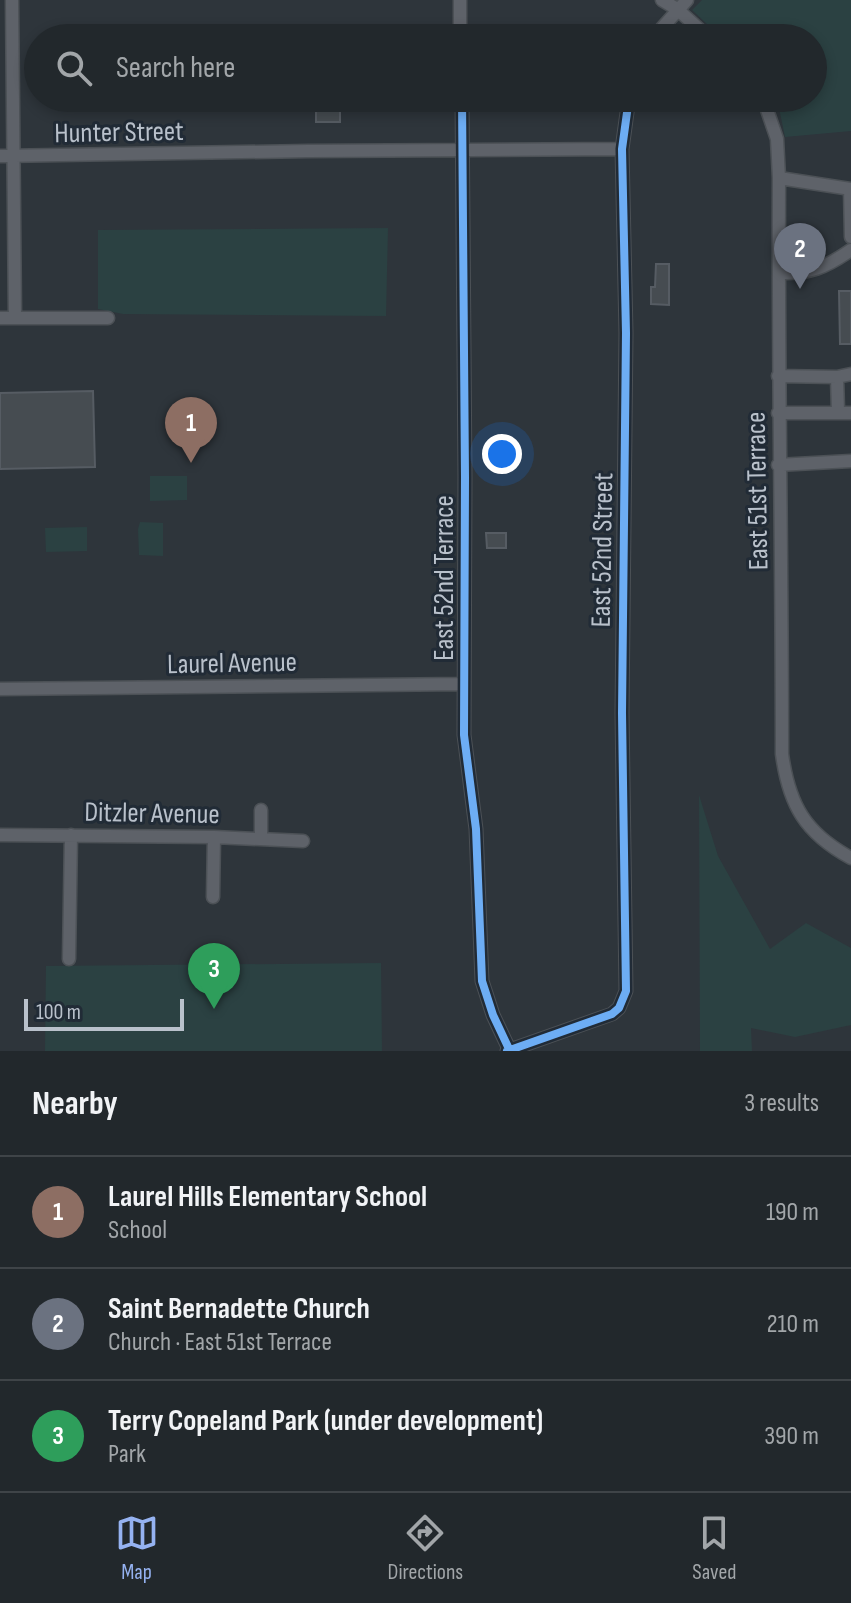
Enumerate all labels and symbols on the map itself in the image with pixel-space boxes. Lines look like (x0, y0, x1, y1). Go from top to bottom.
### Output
street label: Hunter Street (54, 115, 184, 150)
pin: 2 (774, 223, 826, 289)
pin: 1 (165, 397, 217, 463)
street label: East 51st Terrace (740, 411, 775, 571)
your location (482, 434, 522, 474)
street label: East 52nd Street (585, 472, 620, 628)
street label: East 52nd Terrace (428, 495, 461, 661)
street label: Laurel Avenue (167, 646, 297, 681)
street label: Ditzler Avenue (84, 796, 220, 831)
pin: 3 (188, 943, 240, 1009)
scale bar (24, 995, 184, 1031)

